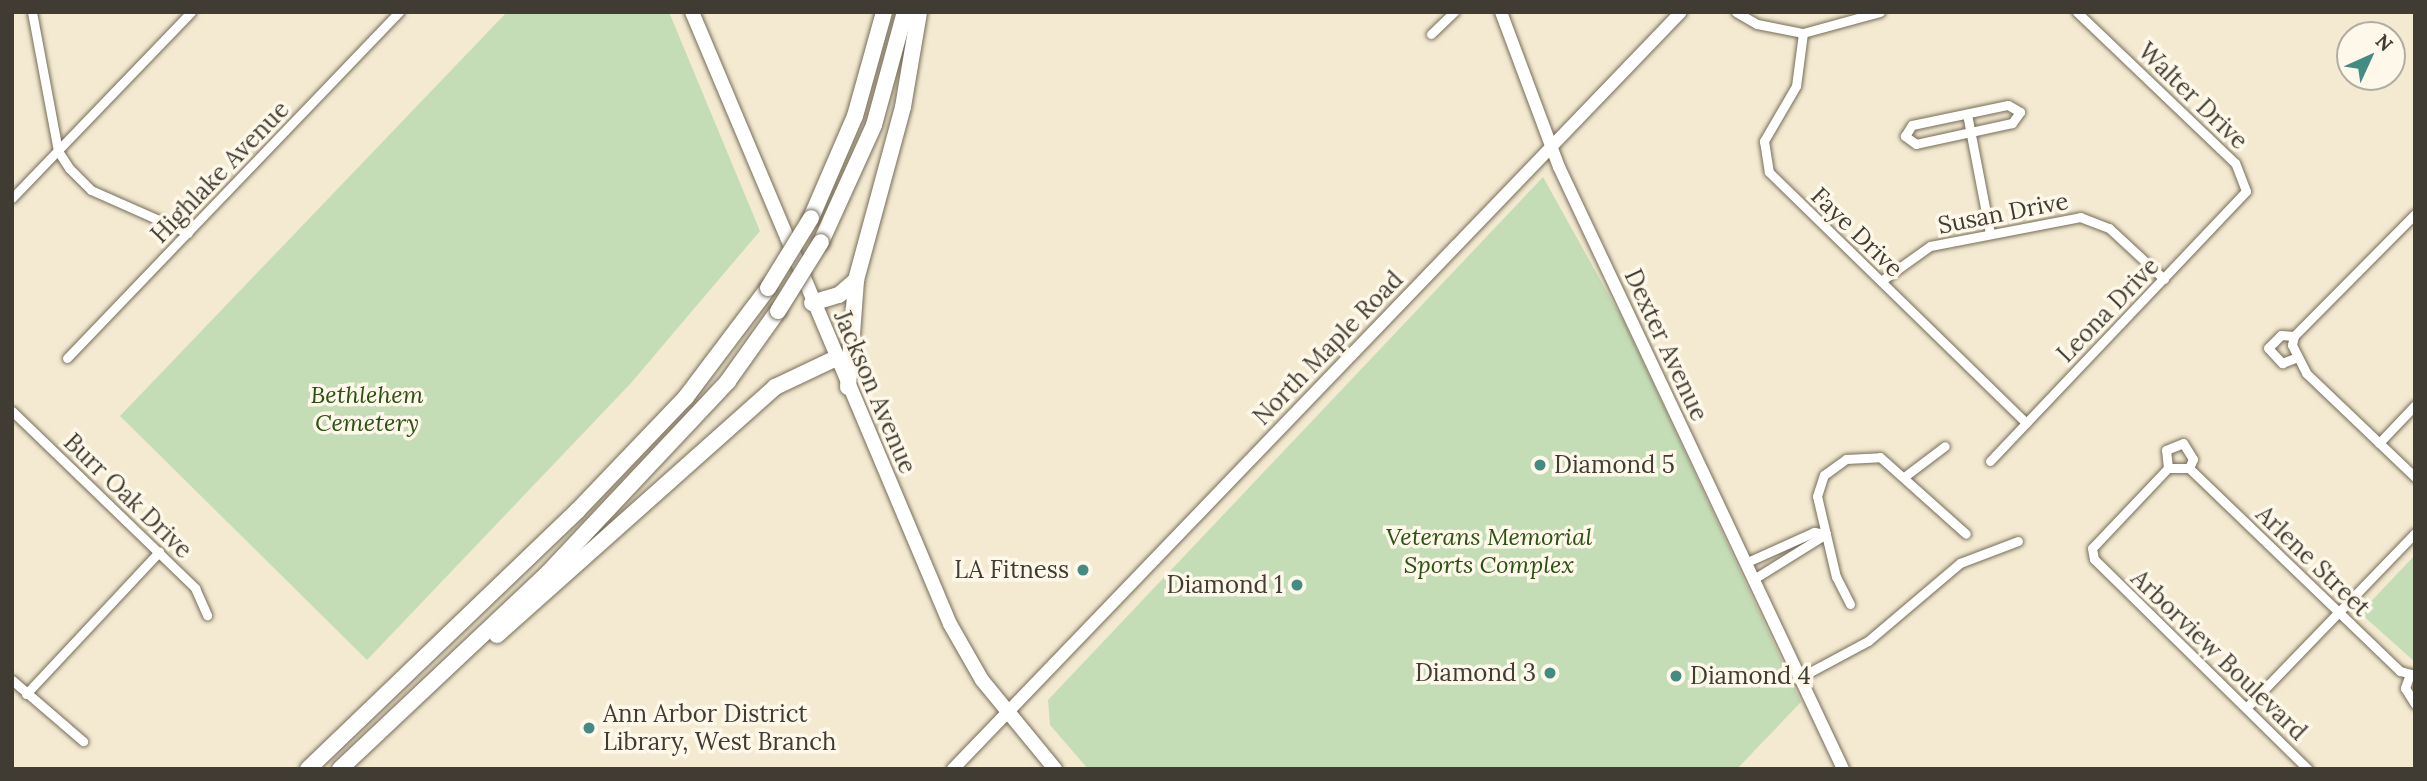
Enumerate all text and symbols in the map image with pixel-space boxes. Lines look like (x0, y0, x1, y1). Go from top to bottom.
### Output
north arrow (2336, 21, 2406, 91)
text: N (2371, 29, 2398, 56)
street label: Walter Drive (2132, 37, 2254, 155)
street label: Highlake Avenue (145, 95, 295, 249)
street label: Faye Drive (1805, 181, 1909, 283)
street label: Susan Drive (1935, 186, 2071, 240)
street label: Leona Drive (2051, 252, 2165, 368)
street label: North Maple Road (1247, 265, 1409, 431)
street label: Dexter Avenue (1618, 265, 1714, 425)
street label: Jackson Avenue (828, 306, 922, 478)
park label: Bethlehem Cemetery (310, 381, 424, 437)
street label: Burr Oak Drive (58, 428, 198, 564)
place label: Diamond 5 (1554, 451, 1675, 479)
marker: Diamond 5 (1532, 457, 1548, 473)
street label: Arlene Street (2250, 500, 2376, 622)
park label: Veterans Memorial Sports Complex (1386, 523, 1592, 579)
place label: LA Fitness (954, 556, 1069, 584)
marker: LA Fitness (1075, 562, 1091, 578)
street label: Arborview Boulevard (2125, 564, 2313, 746)
place label: Diamond 1 (1167, 571, 1283, 599)
marker: Diamond 1 (1289, 577, 1305, 593)
place label: Diamond 3 (1415, 659, 1536, 687)
place label: Diamond 4 (1690, 662, 1811, 690)
marker: Diamond 3 (1542, 665, 1558, 681)
marker: Diamond 4 (1668, 668, 1684, 684)
place label: Ann Arbor District Library, West Branch (603, 700, 836, 756)
marker: Ann Arbor District Library, West Branch (581, 720, 597, 736)

